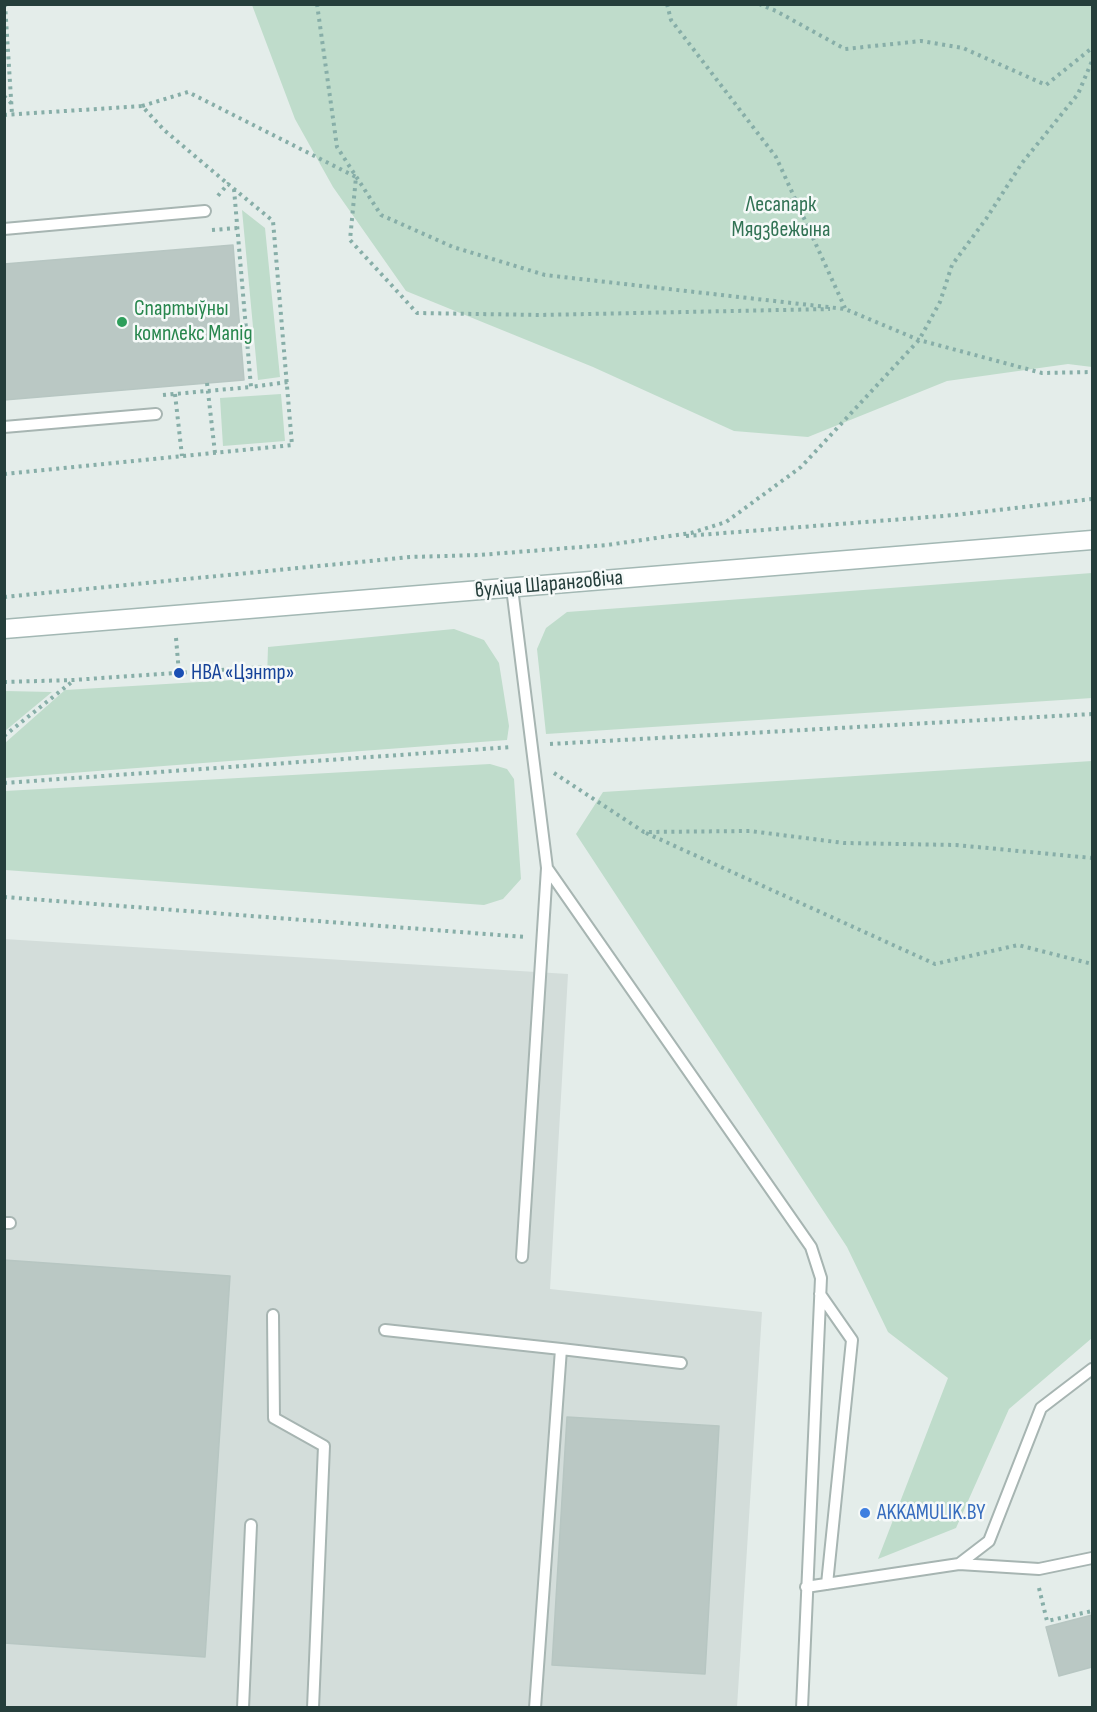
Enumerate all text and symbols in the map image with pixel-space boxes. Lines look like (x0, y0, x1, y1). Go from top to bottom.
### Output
park label: Лесапарк Мядзвежына (732, 192, 830, 243)
place label: Спартыўны комплекс Мапід (134, 296, 252, 348)
marker: Спартыўны комплекс Мапід (115, 315, 129, 329)
street label: вуліца Шаранговіча (474, 565, 624, 605)
place label: НВА «Цэнтр» (191, 660, 294, 686)
marker: НВА «Цэнтр» (172, 666, 186, 680)
place label: AKKAMULIK.BY (877, 1500, 985, 1526)
marker: AKKAMULIK.BY (858, 1506, 872, 1520)

